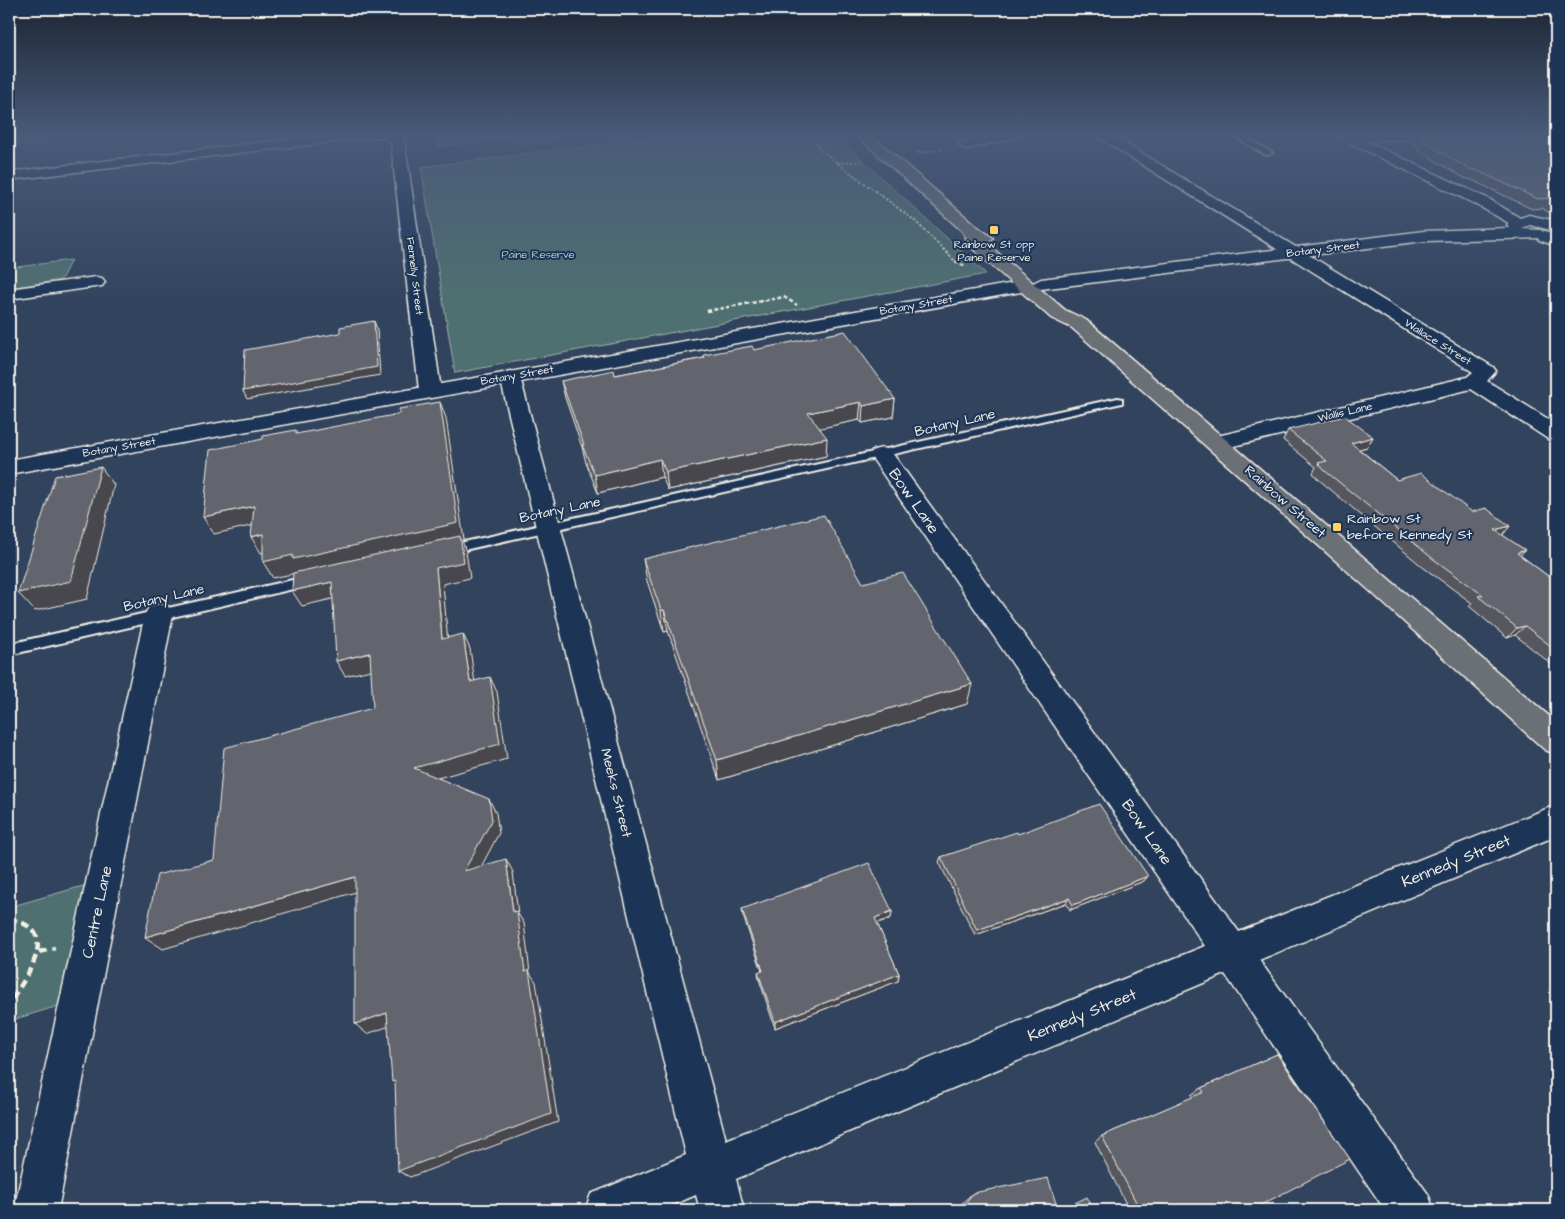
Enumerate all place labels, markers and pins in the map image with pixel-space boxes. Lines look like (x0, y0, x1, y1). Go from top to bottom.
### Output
marker: Rainbow St opp Paine Reserve (988, 224, 1000, 236)
place label: Rainbow St opp Paine Reserve (954, 237, 1034, 265)
place label: Rainbow St before Kennedy St (1347, 509, 1473, 545)
marker: Rainbow St before Kennedy St (1331, 521, 1343, 533)

